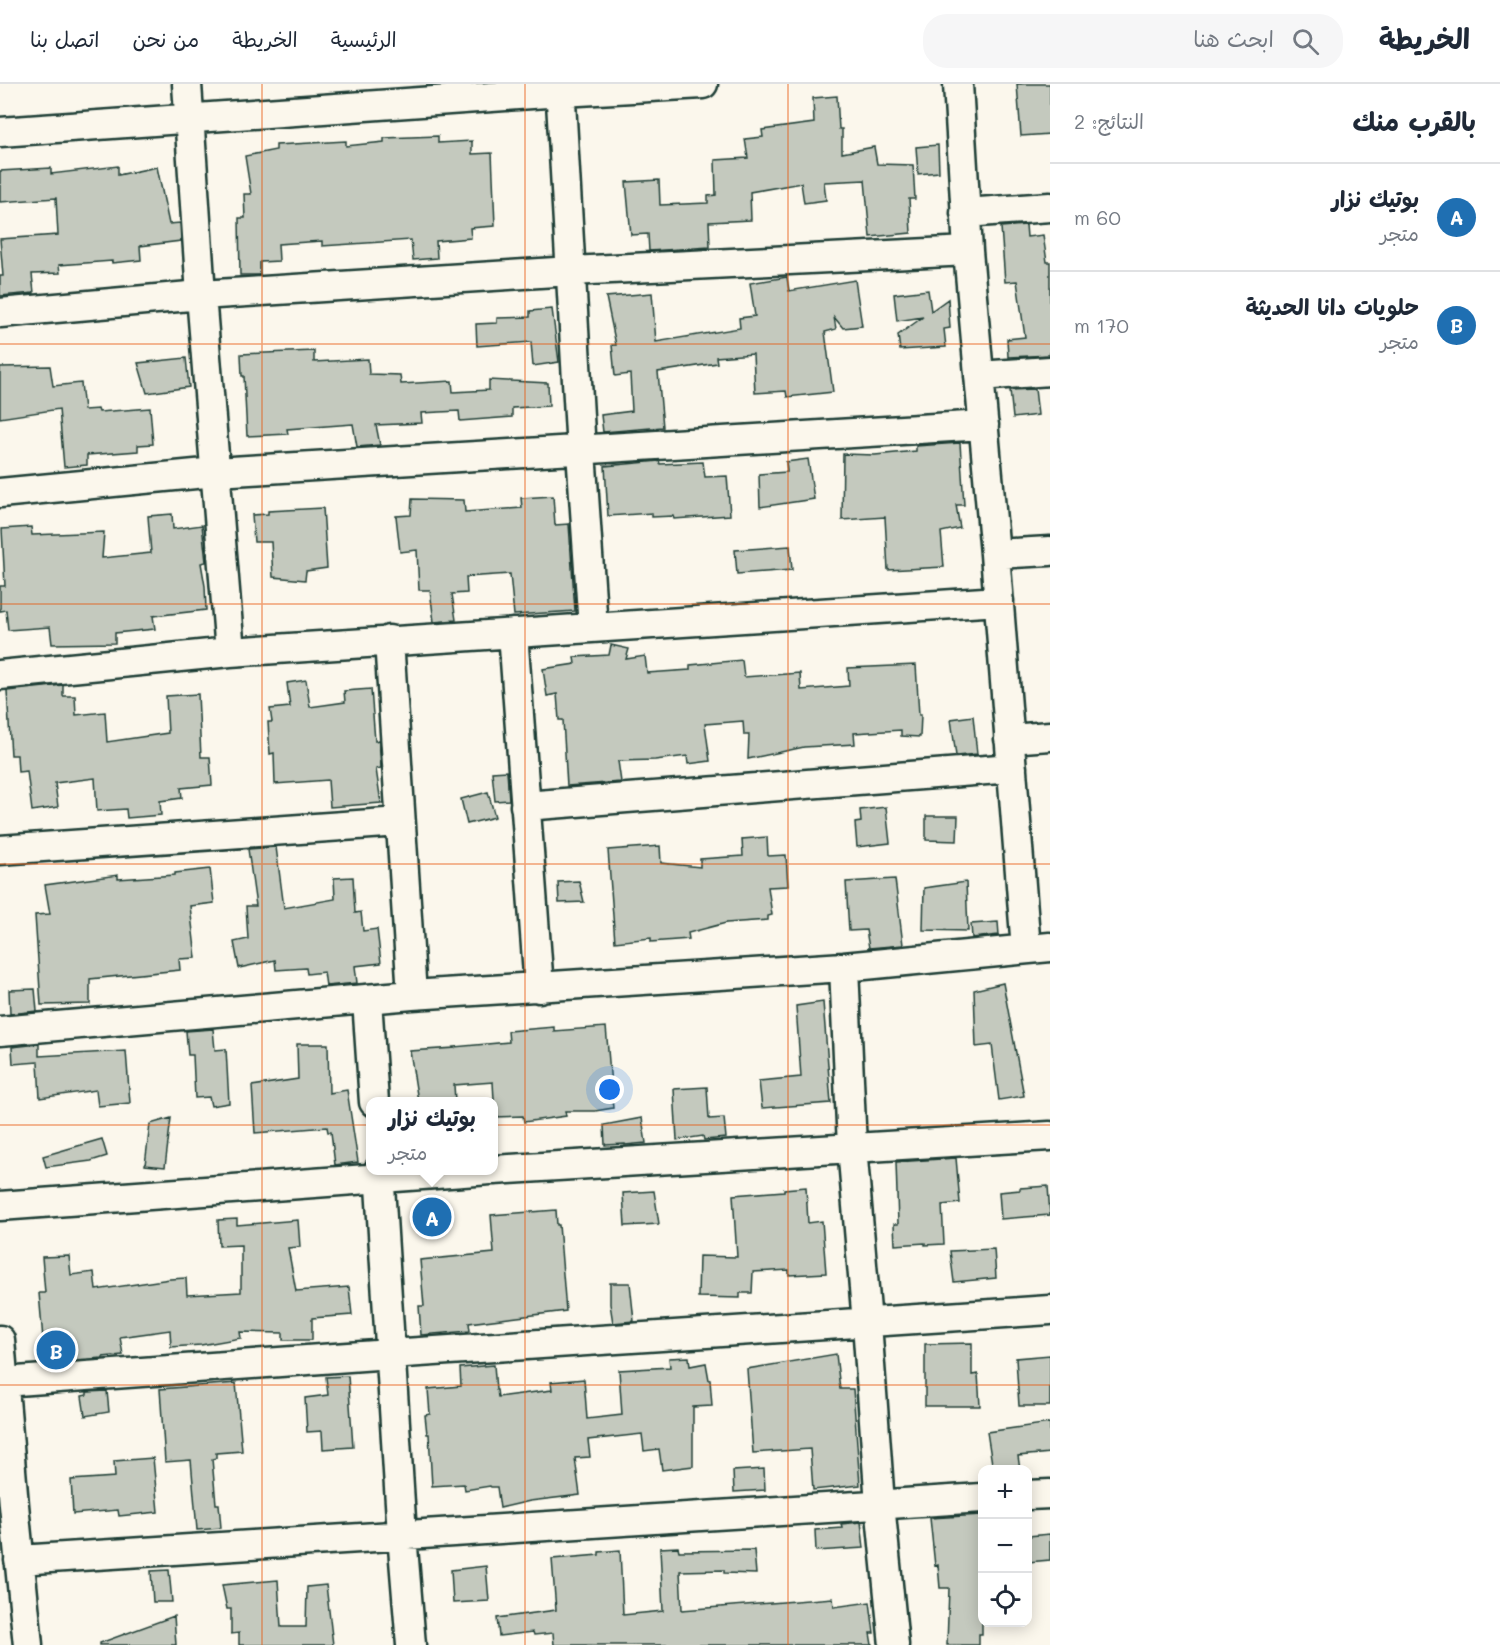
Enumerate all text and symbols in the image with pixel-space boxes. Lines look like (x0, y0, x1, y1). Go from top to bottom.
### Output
search box (923, 14, 1343, 68)
text: الخريطة (1379, 20, 1470, 56)
text: ابحث هنا (1193, 24, 1274, 53)
text: اتصل بنا (30, 25, 100, 52)
text: من نحن (133, 25, 199, 52)
text: الخريطة (232, 25, 298, 52)
text: الرئيسية (331, 25, 397, 52)
icon: search (1289, 25, 1322, 58)
text: بالقرب منك (1353, 104, 1476, 138)
text: النتائج: 2 (1074, 108, 1144, 134)
text: بوتيك نزار (1331, 184, 1419, 213)
text: 60 m (1074, 204, 1121, 230)
text: A (1450, 204, 1463, 230)
text: متجر (1380, 220, 1419, 246)
text: حلويات دانا الحديثة (1245, 292, 1419, 321)
text: 170 m (1074, 312, 1129, 338)
text: B (1450, 312, 1463, 338)
text: متجر (1380, 328, 1419, 354)
your location (595, 1075, 624, 1104)
popup (366, 1097, 498, 1175)
text: بوتيك نزار (388, 1103, 476, 1132)
text: متجر (388, 1139, 427, 1165)
pin: A (412, 1194, 452, 1240)
pin: B (36, 1328, 76, 1372)
map controls (978, 1465, 1032, 1627)
button: + (978, 1465, 1032, 1519)
button: − (978, 1519, 1032, 1573)
button: locate (978, 1573, 1032, 1627)

